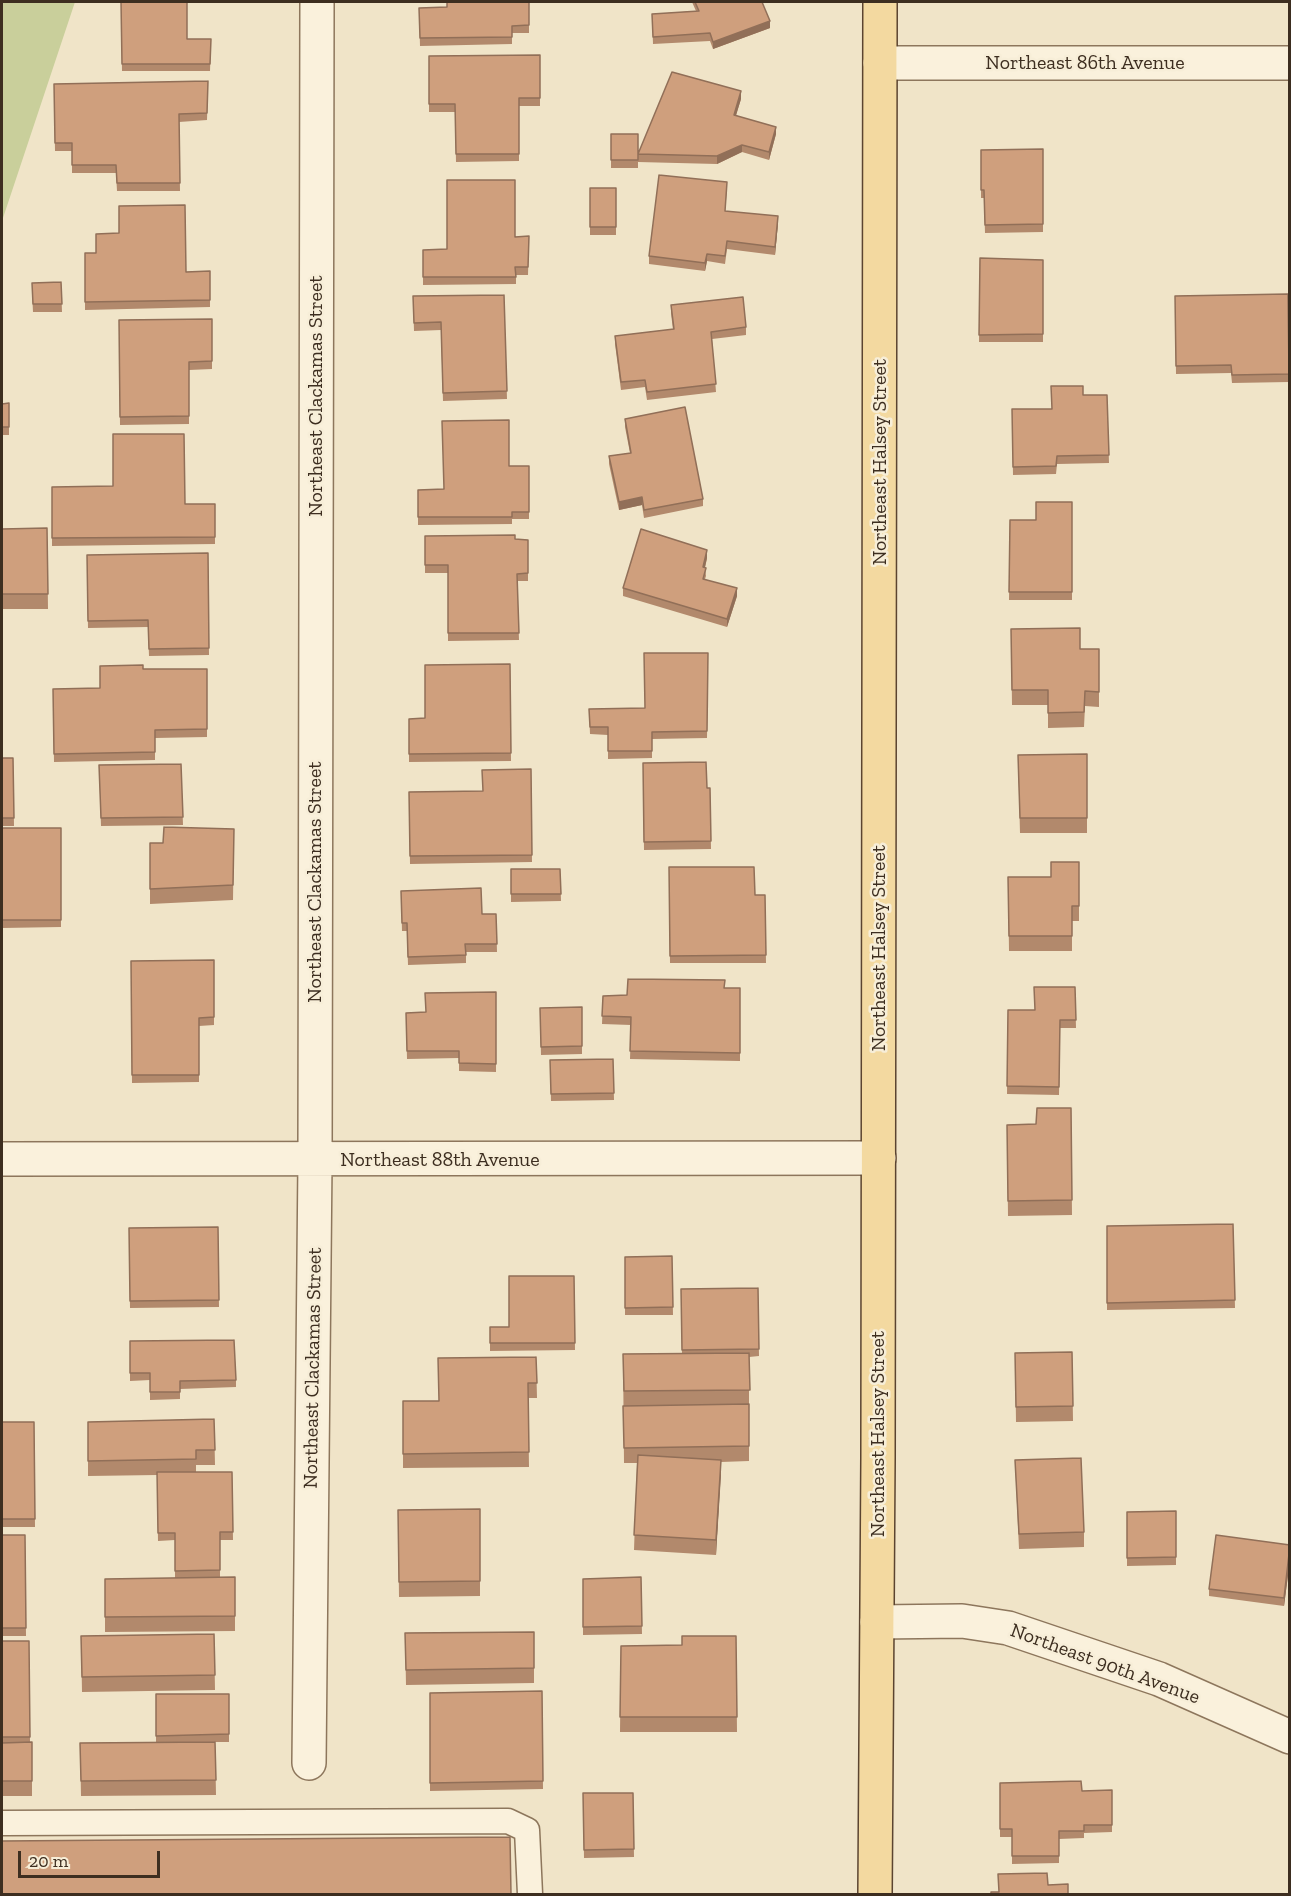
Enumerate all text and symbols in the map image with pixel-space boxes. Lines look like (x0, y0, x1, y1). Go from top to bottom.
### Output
street label: Northeast 86th Avenue (985, 51, 1185, 75)
street label: Northeast Clackamas Street (304, 275, 328, 517)
street label: Northeast Halsey Street (868, 359, 892, 565)
street label: Northeast Clackamas Street (303, 761, 327, 1003)
street label: Northeast Halsey Street (867, 845, 891, 1051)
street label: Northeast 88th Avenue (340, 1148, 540, 1172)
street label: Northeast Clackamas Street (299, 1247, 327, 1489)
street label: Northeast Halsey Street (866, 1331, 890, 1537)
street label: Northeast 90th Avenue (1007, 1619, 1203, 1709)
scale bar (21, 1839, 164, 1877)
text: 20 m (29, 1850, 68, 1872)

